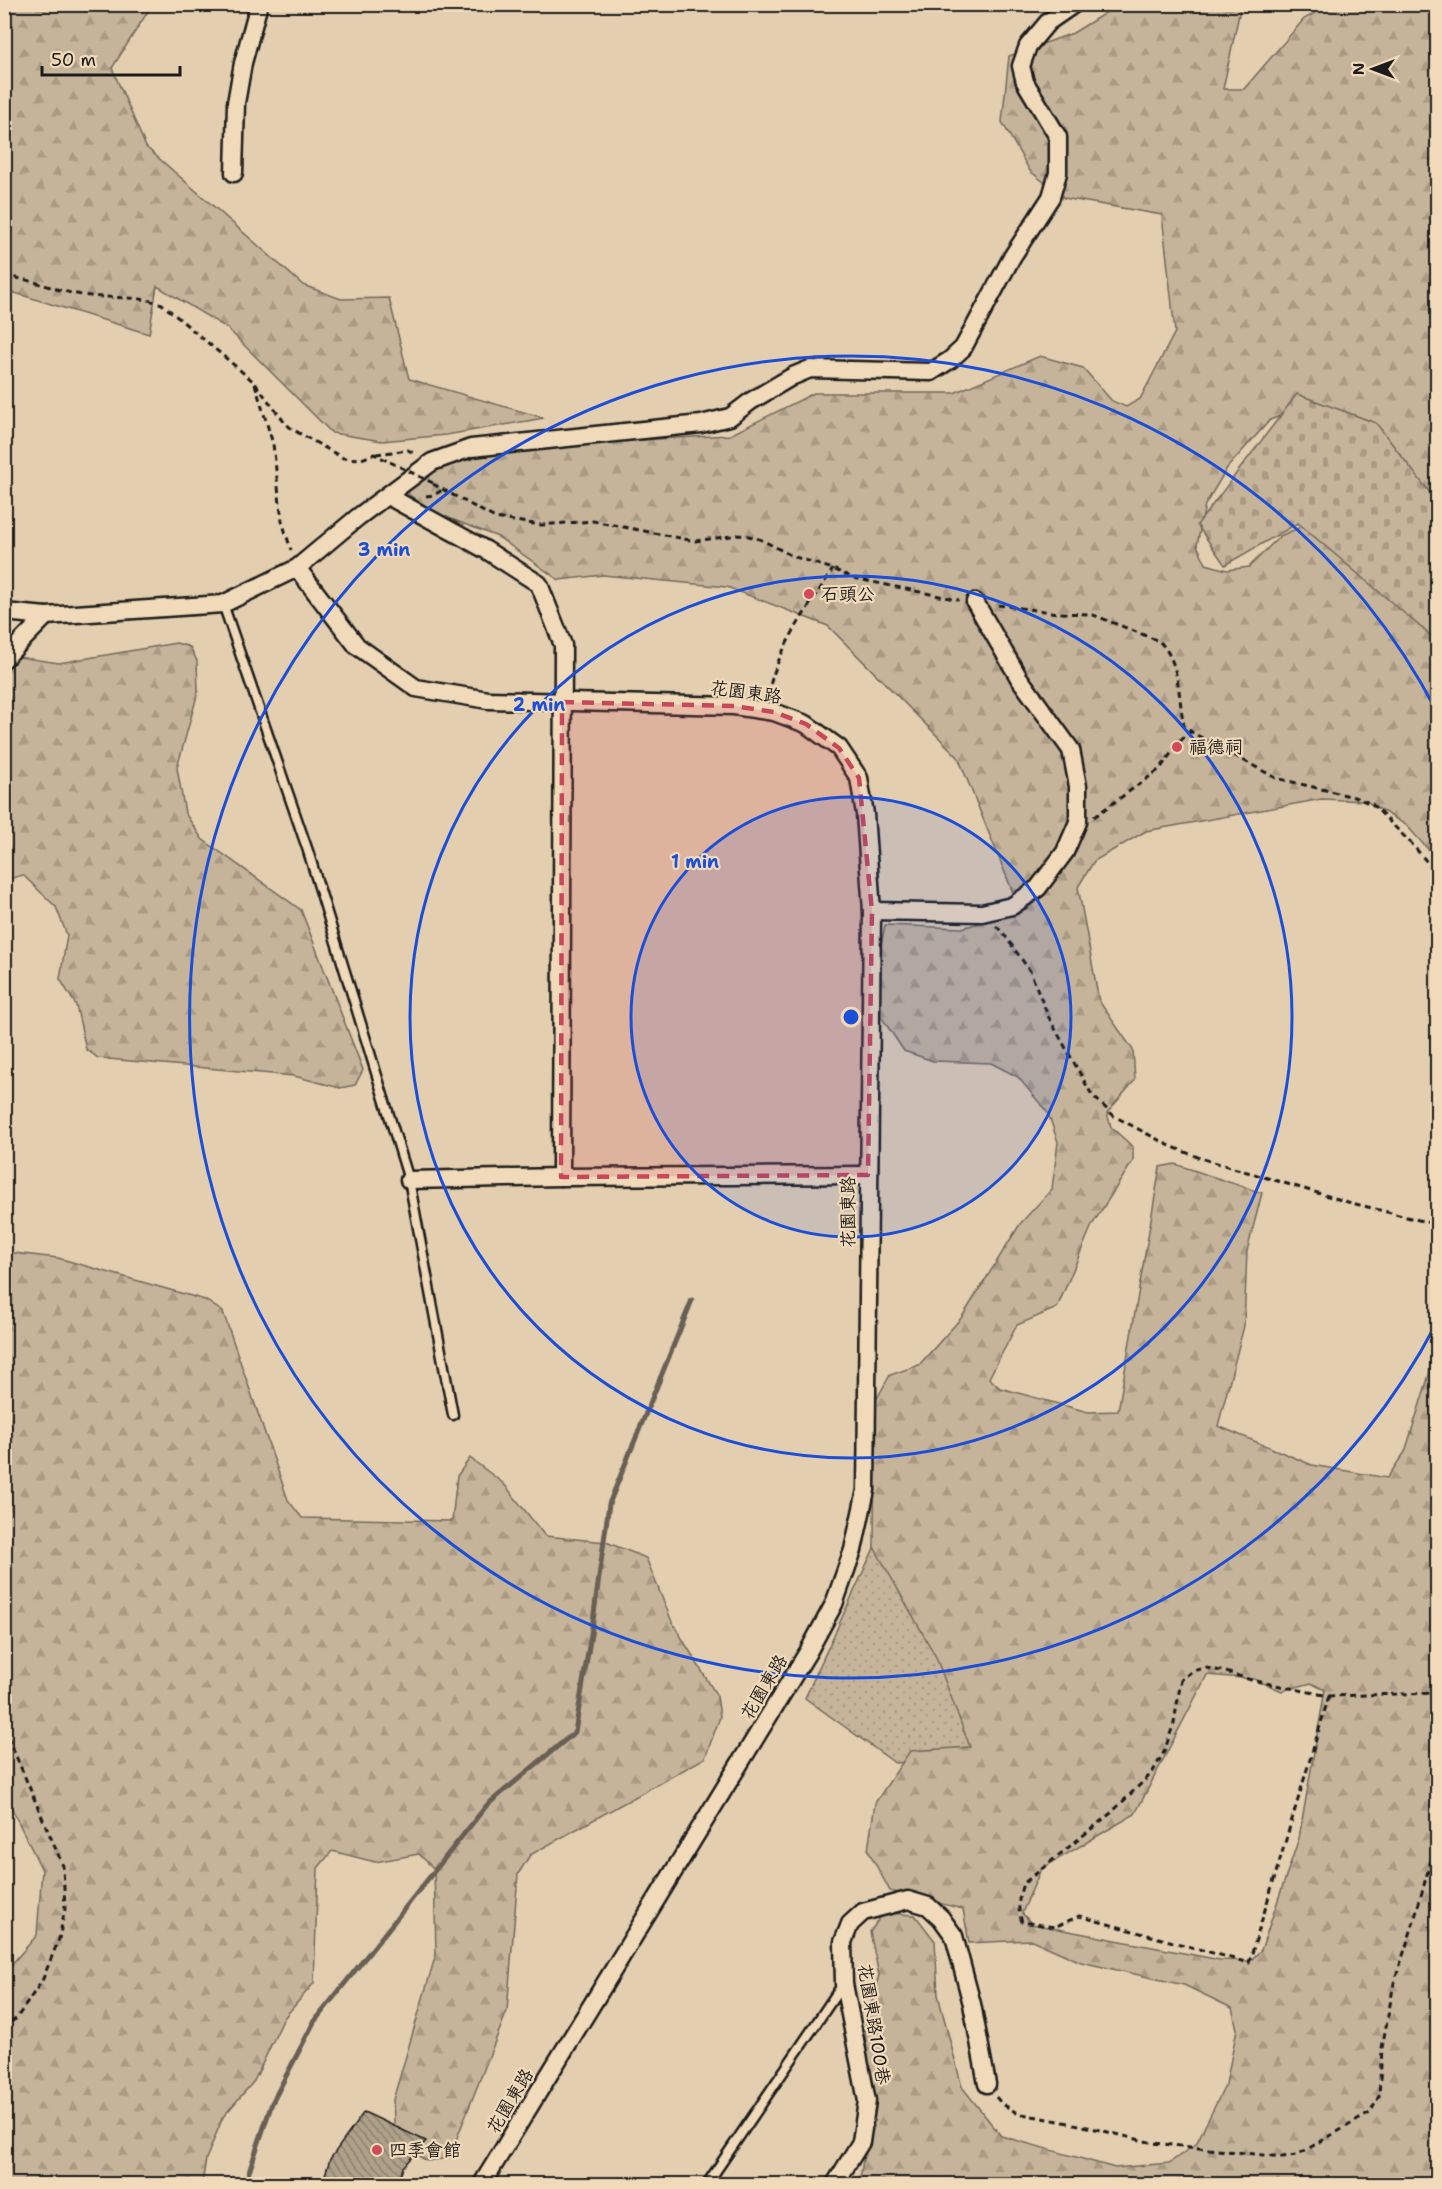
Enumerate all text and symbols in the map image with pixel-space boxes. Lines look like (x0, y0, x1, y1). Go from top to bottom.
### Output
scale bar (42, 39, 180, 77)
north arrow (1343, 39, 1403, 99)
text: 50 m (51, 48, 96, 72)
text: N (1348, 63, 1369, 75)
text: 3 min (358, 538, 410, 562)
place label: 石頭公 (821, 582, 875, 606)
marker: 石頭公 (802, 587, 816, 601)
street label: 花園東路 (709, 675, 783, 709)
text: 2 min (513, 693, 565, 717)
place label: 福德祠 (1189, 735, 1243, 759)
marker: 福德祠 (1170, 740, 1184, 754)
text: 1 min (671, 850, 719, 874)
centre of rings (841, 1007, 861, 1027)
street label: 花園東路 (836, 1176, 860, 1248)
street label: 花園東路 (735, 1650, 793, 1724)
street label: 花園東路100巷 (853, 1962, 895, 2086)
street label: 花園東路 (481, 2064, 539, 2138)
place label: 四季會館 (389, 2138, 461, 2162)
marker: 四季會館 (370, 2143, 384, 2157)

